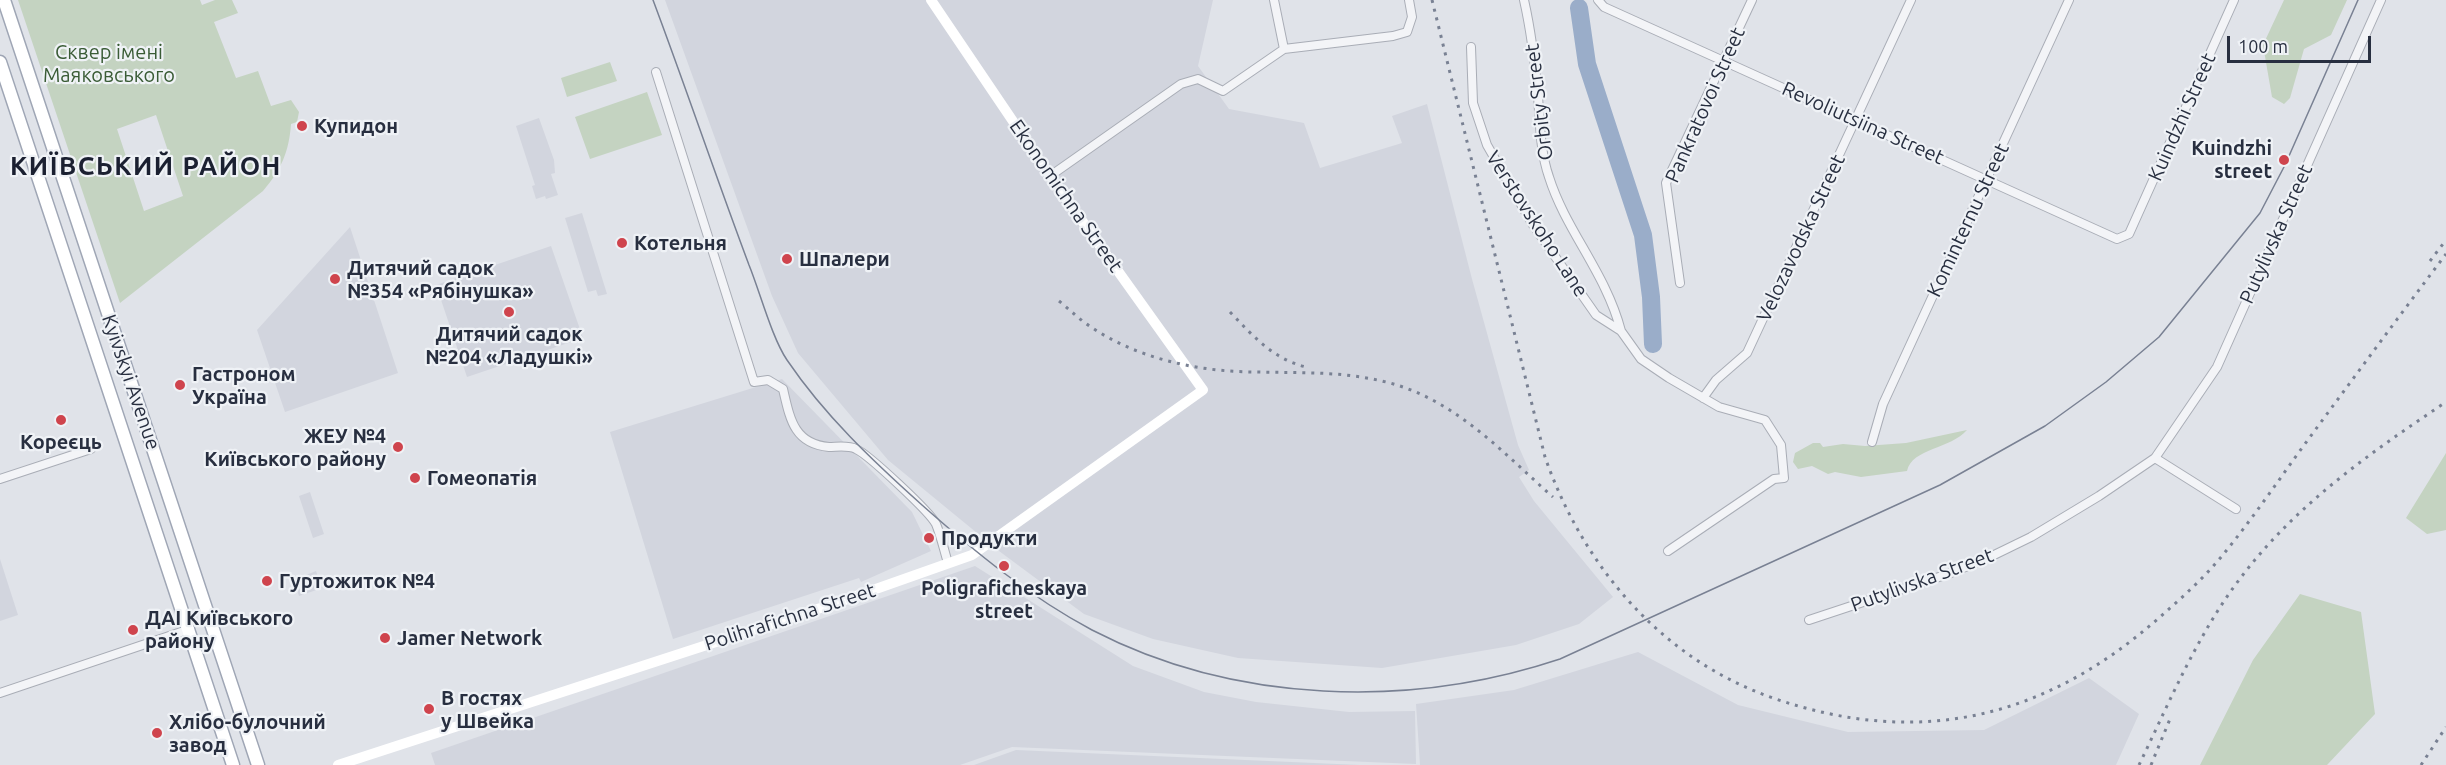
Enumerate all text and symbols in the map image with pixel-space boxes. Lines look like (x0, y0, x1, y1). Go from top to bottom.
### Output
street label: Pankratovoi Street (1660, 24, 1750, 186)
scale bar (2230, 24, 2374, 62)
text: 100 m (2238, 36, 2288, 56)
park label: Сквер імені Маяковського (43, 40, 175, 87)
street label: Orbity Street (1520, 42, 1558, 162)
street label: Kuindzhi Street (2143, 49, 2221, 185)
street label: Revoliutsiina Street (1778, 76, 1948, 170)
place label: Купидон (314, 114, 398, 138)
street label: Ekonomichna Street (1004, 115, 1128, 277)
marker: Купидон (295, 119, 309, 133)
place label: Kuindzhi street (2191, 136, 2272, 183)
street label: Kominternu Street (1922, 139, 2014, 301)
street label: Verstovskoho Lane (1481, 146, 1593, 302)
district label: КИЇВСЬКИЙ РАЙОН (10, 150, 282, 182)
street label: Velozavodska Street (1752, 151, 1850, 325)
marker: Kuindzhi street (2277, 153, 2291, 167)
street label: Putylivska Street (2234, 161, 2318, 307)
place label: Котельня (634, 231, 727, 255)
marker: Котельня (615, 236, 629, 250)
place label: Шпалери (799, 247, 890, 271)
marker: Шпалери (780, 252, 794, 266)
place label: Дитячий садок №354 «Рябінушка» (347, 256, 534, 303)
marker: Дитячий садок №354 «Рябінушка» (328, 272, 342, 286)
marker: Дитячий садок №204 «Ладушкі» (502, 305, 516, 319)
street label: Kyivskyi Avenue (97, 311, 165, 453)
place label: Дитячий садок №204 «Ладушкі» (425, 322, 593, 369)
place label: Гастроном Україна (192, 362, 296, 409)
marker: Гастроном Україна (173, 378, 187, 392)
marker: Кореєць (54, 413, 68, 427)
place label: ЖЕУ №4 Київського району (204, 424, 386, 471)
place label: Кореєць (20, 430, 102, 454)
marker: ЖЕУ №4 Київського району (391, 440, 405, 454)
place label: Гомеопатія (427, 466, 537, 490)
marker: Гомеопатія (408, 471, 422, 485)
place label: Продукти (941, 526, 1038, 550)
marker: Продукти (922, 531, 936, 545)
street label: Putylivska Street (1847, 543, 1997, 617)
marker: Poligraficheskaya street (997, 559, 1011, 573)
place label: Гуртожиток №4 (279, 569, 435, 593)
marker: Гуртожиток №4 (260, 574, 274, 588)
place label: Poligraficheskaya street (921, 576, 1087, 623)
street label: Polihrafichna Street (702, 578, 878, 656)
place label: ДАІ Київського району (145, 606, 293, 653)
marker: ДАІ Київського району (126, 623, 140, 637)
place label: Jamer Network (397, 626, 542, 650)
marker: Jamer Network (378, 631, 392, 645)
place label: В гостях у Швейка (441, 686, 534, 733)
marker: В гостях у Швейка (422, 702, 436, 716)
place label: Хлібо-булочний завод (169, 710, 326, 757)
marker: Хлібо-булочний завод (150, 726, 164, 740)

